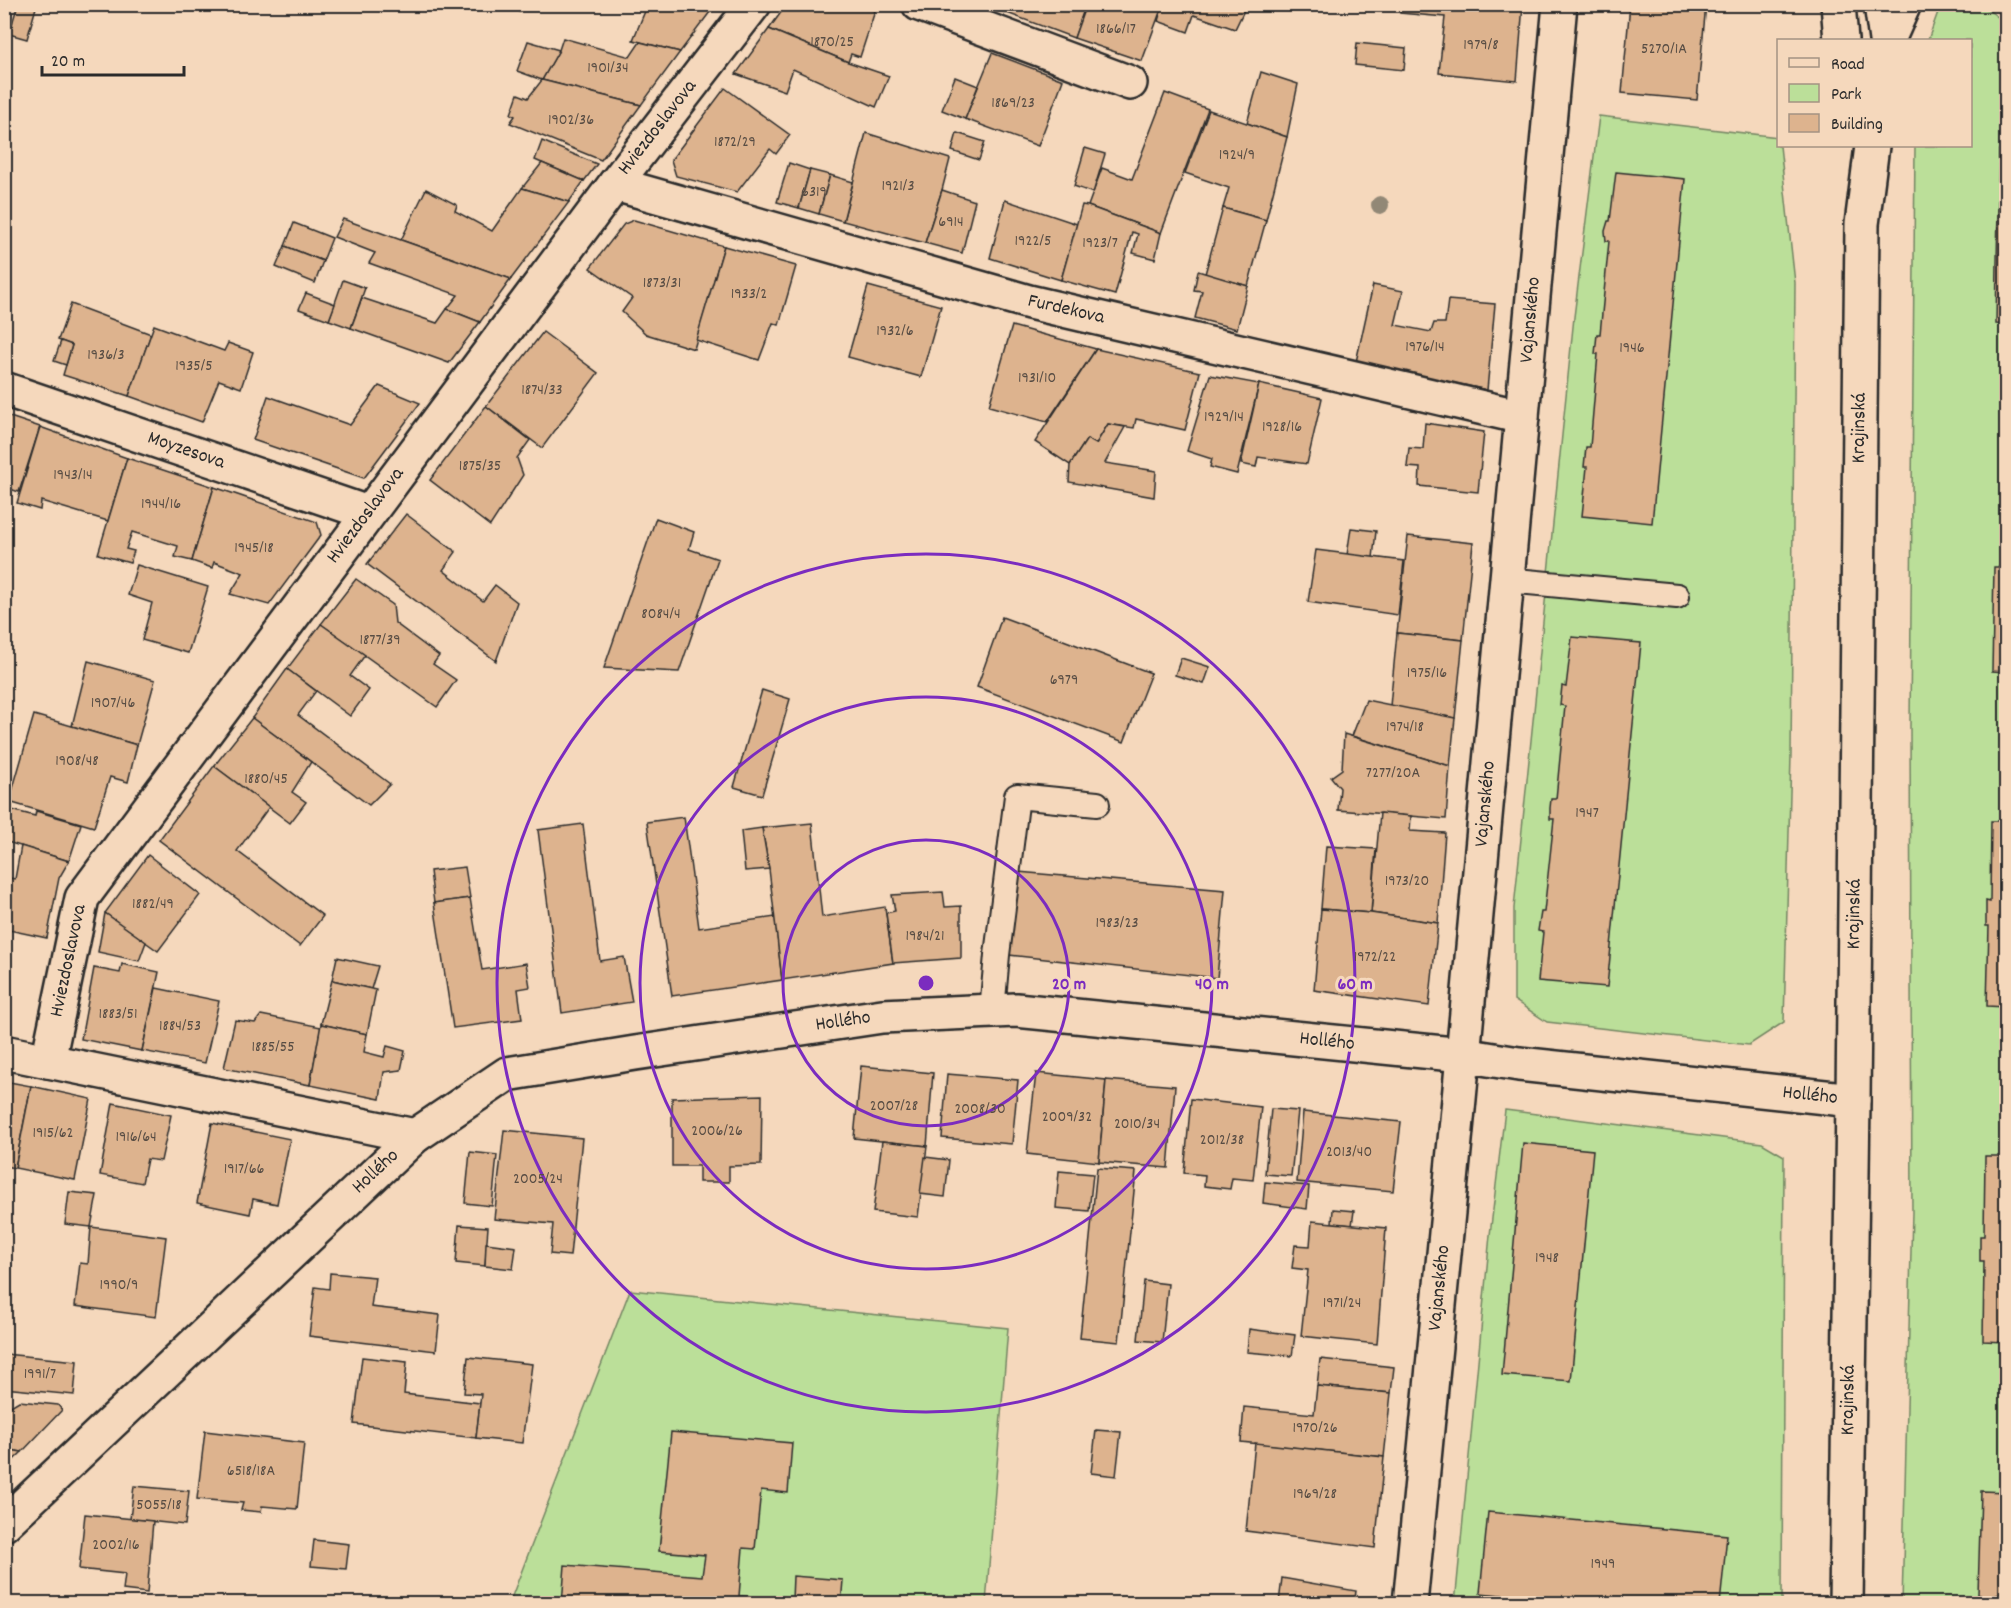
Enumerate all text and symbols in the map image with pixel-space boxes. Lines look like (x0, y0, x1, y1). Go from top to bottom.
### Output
house number: 1866/17 (1096, 18, 1136, 41)
house number: 1870/25 (810, 31, 854, 54)
house number: 1979/8 (1463, 34, 1499, 57)
house number: 5270/1A (1641, 38, 1687, 61)
scale bar (42, 39, 184, 77)
legend (1777, 39, 1972, 147)
text: 20 m (51, 50, 85, 75)
text: Road (1831, 53, 1865, 78)
house number: 1901/34 (587, 57, 629, 80)
street label: Hviezdoslavova (612, 74, 705, 182)
text: Park (1831, 83, 1862, 108)
house number: 1869/23 (991, 92, 1035, 115)
house number: 1902/36 (548, 109, 594, 132)
text: Building (1831, 113, 1883, 138)
house number: 1872/29 (714, 131, 756, 154)
house number: 1924/9 (1219, 144, 1255, 167)
house number: 1921/3 (882, 175, 915, 198)
house number: 6319 (801, 181, 827, 204)
house number: 6914 (938, 211, 964, 234)
house number: 1922/5 (1015, 230, 1051, 253)
house number: 1923/7 (1082, 232, 1118, 255)
house number: 1873/31 (643, 272, 681, 295)
street label: Vajanského (1513, 276, 1549, 364)
house number: 1933/2 (731, 283, 767, 306)
street label: Furdekova (1025, 288, 1108, 333)
house number: 1932/6 (876, 320, 914, 343)
house number: 1976/14 (1405, 336, 1445, 359)
house number: 1946 (1619, 337, 1645, 360)
house number: 1936/3 (87, 344, 125, 367)
house number: 1935/5 (175, 355, 213, 378)
house number: 1931/10 (1018, 367, 1056, 390)
house number: 1874/33 (521, 379, 563, 402)
street label: Krajinská (1845, 392, 1875, 464)
house number: 1929/14 (1204, 406, 1244, 429)
house number: 1928/16 (1262, 416, 1302, 439)
street label: Moyzesova (144, 425, 229, 477)
house number: 1875/35 (459, 455, 501, 478)
street label: Hviezdoslavova (320, 461, 412, 570)
house number: 1943/14 (53, 464, 93, 487)
house number: 1944/16 (141, 493, 181, 516)
house number: 1945/18 (234, 537, 274, 560)
house number: 8084/4 (641, 603, 681, 626)
house number: 1877/39 (359, 629, 401, 652)
house number: 1975/16 (1407, 662, 1447, 685)
house number: 6979 (1050, 669, 1078, 692)
house number: 1907/46 (91, 692, 136, 715)
house number: 1974/18 (1386, 716, 1424, 739)
house number: 1908/48 (55, 750, 99, 773)
street label: Vajanského (1468, 760, 1504, 848)
house number: 7277/20A (1366, 762, 1420, 785)
house number: 1880/45 (244, 768, 288, 791)
house number: 1947 (1575, 802, 1599, 825)
house number: 1973/20 (1385, 870, 1429, 893)
street label: Krajinská (1840, 878, 1870, 950)
house number: 1882/49 (132, 893, 174, 916)
street label: Hviezdoslavova (43, 902, 95, 1020)
house number: 1983/23 (1095, 912, 1139, 935)
house number: 1984/21 (906, 925, 944, 948)
house number: 1972/22 (1354, 946, 1396, 969)
centre of rings (916, 973, 936, 993)
text: 20 m (1052, 973, 1086, 998)
text: 40 m (1195, 973, 1229, 998)
text: 60 m (1337, 973, 1373, 998)
house number: 1883/51 (99, 1003, 137, 1026)
street label: Hollého (814, 1004, 872, 1040)
house number: 1884/53 (159, 1015, 201, 1038)
street label: Hollého (1298, 1025, 1356, 1059)
house number: 1885/55 (251, 1036, 295, 1059)
street label: Hollého (1781, 1079, 1839, 1113)
house number: 2007/28 (870, 1095, 918, 1118)
house number: 2008/30 (954, 1098, 1006, 1121)
house number: 2009/32 (1042, 1106, 1092, 1129)
house number: 2010/34 (1114, 1113, 1160, 1136)
house number: 2006/26 (691, 1120, 743, 1143)
house number: 1915/62 (32, 1122, 74, 1145)
house number: 1916/64 (115, 1126, 157, 1149)
house number: 2012/38 (1200, 1129, 1244, 1152)
house number: 2013/40 (1326, 1141, 1372, 1164)
street label: Hollého (346, 1143, 406, 1201)
house number: 1917/66 (224, 1158, 265, 1181)
house number: 2005/24 (513, 1168, 563, 1191)
street label: Vajanského (1422, 1244, 1458, 1332)
house number: 1948 (1535, 1247, 1559, 1270)
house number: 1990/9 (100, 1274, 138, 1297)
house number: 1971/24 (1323, 1292, 1361, 1315)
house number: 1991/7 (24, 1363, 56, 1386)
street label: Krajinská (1834, 1364, 1864, 1436)
house number: 1970/26 (1292, 1417, 1338, 1440)
house number: 6518/18A (227, 1460, 275, 1483)
house number: 1969/28 (1293, 1483, 1337, 1506)
house number: 5055/18 (136, 1494, 182, 1517)
house number: 2002/16 (92, 1534, 140, 1557)
house number: 1949 (1591, 1553, 1615, 1576)

